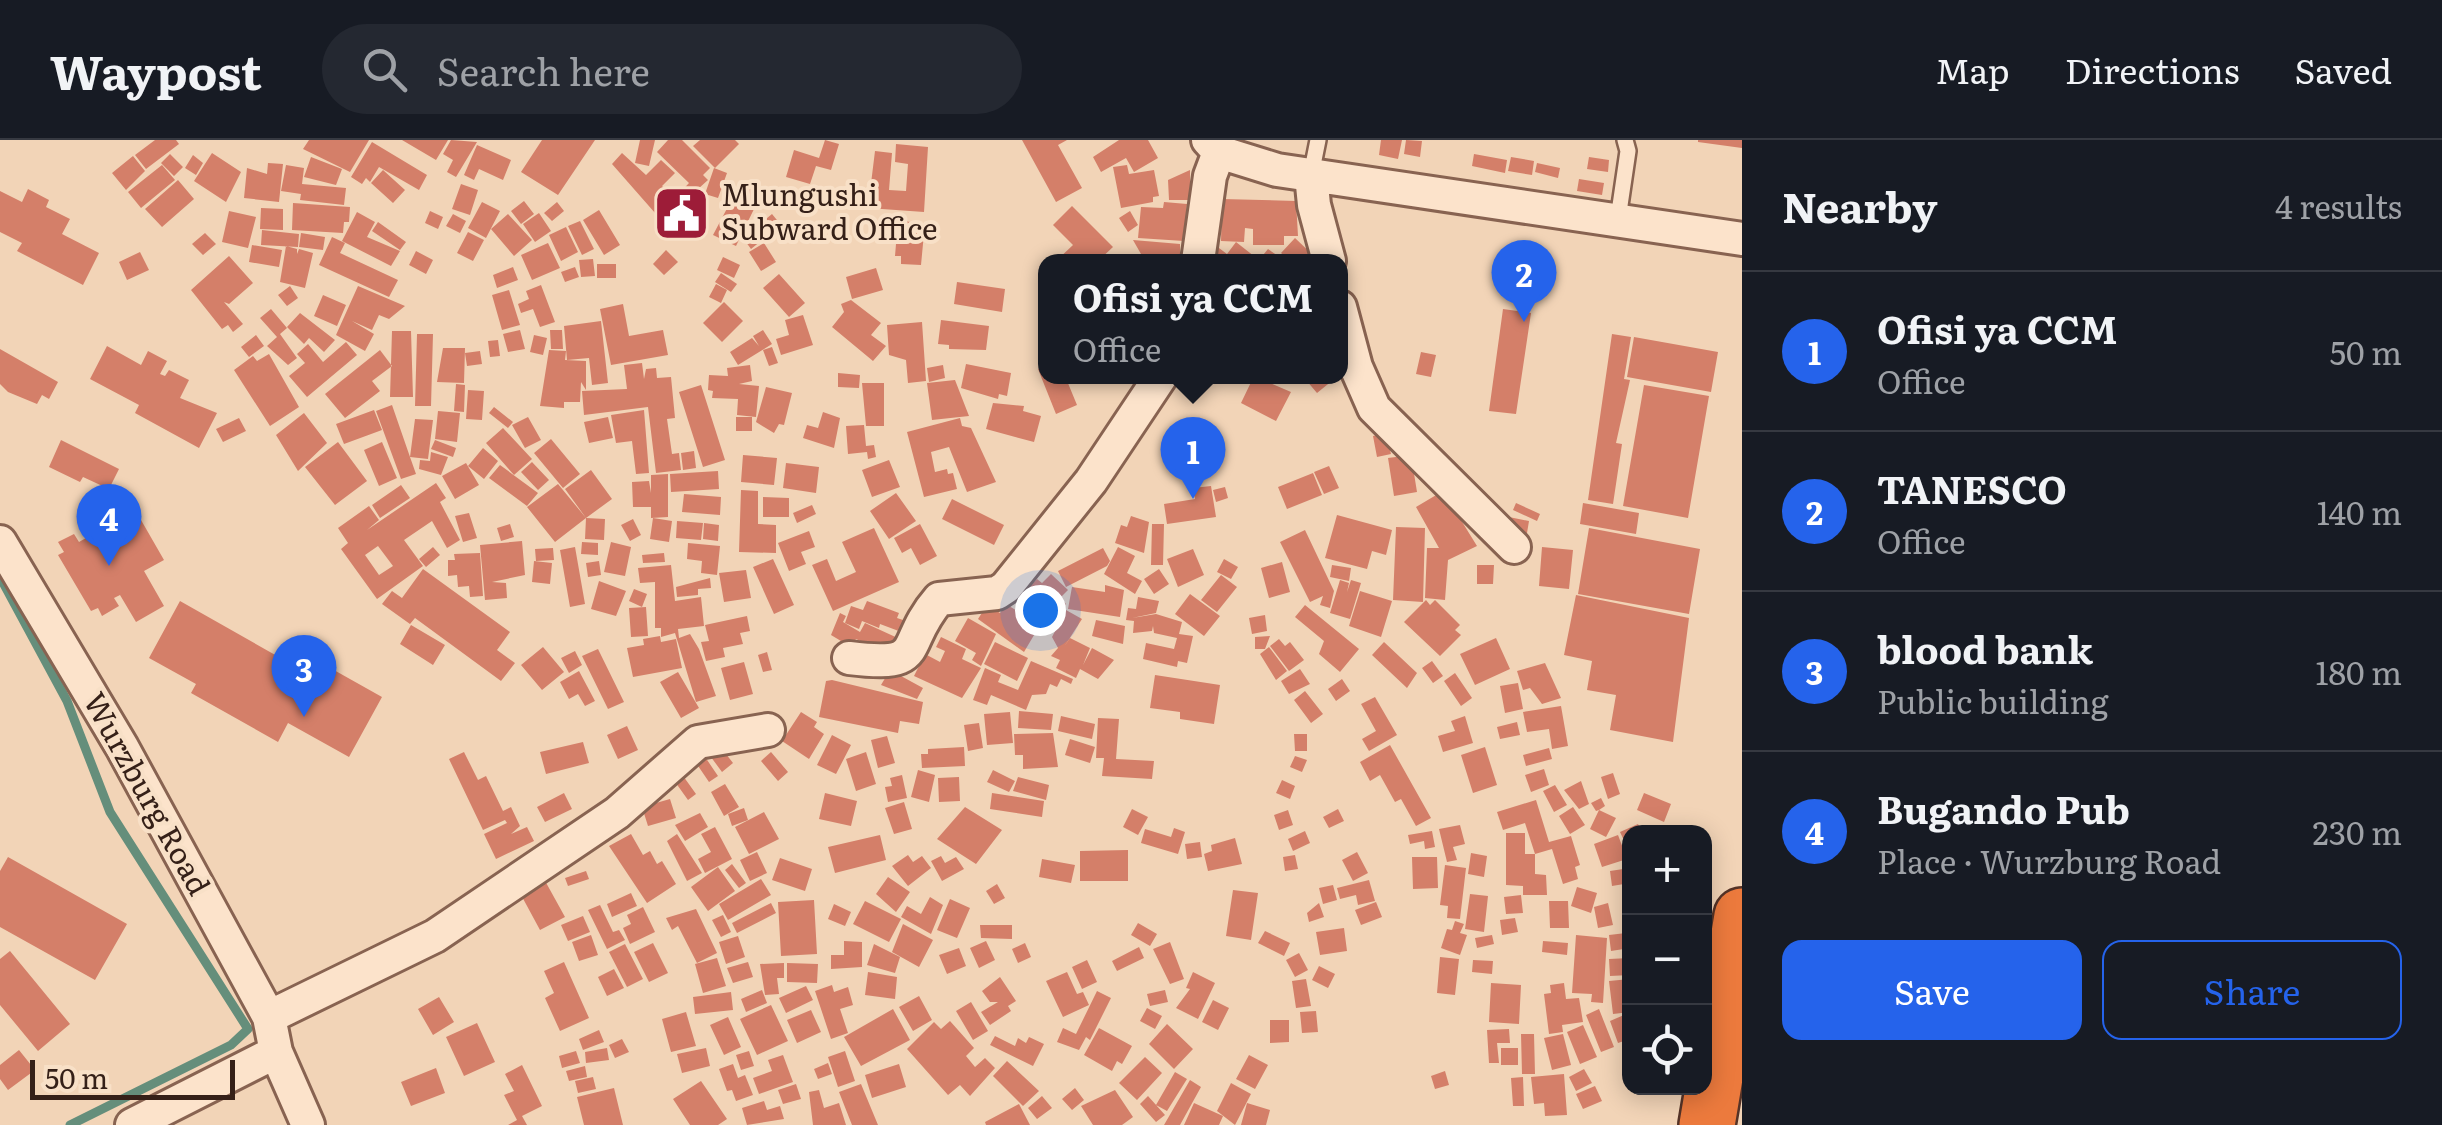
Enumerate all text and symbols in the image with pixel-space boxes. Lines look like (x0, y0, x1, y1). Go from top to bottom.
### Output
search box (322, 24, 1022, 114)
text: Waypost (50, 34, 262, 105)
text: Search here (437, 41, 650, 98)
icon: search (357, 42, 412, 97)
text: Map (1935, 43, 2010, 95)
text: Directions (2065, 43, 2240, 95)
text: Saved (2295, 43, 2392, 95)
place label: Mlungushi Subward Office (721, 171, 938, 249)
text: Nearby (1782, 174, 1938, 236)
text: 4 results (2275, 181, 2402, 229)
public building icon: Mlungushi Subward Office (652, 183, 712, 243)
pin: 2 (1492, 240, 1556, 322)
popup (1038, 254, 1348, 384)
text: Ofisi ya CCM (1073, 267, 1313, 324)
text: Ofisi ya CCM (1877, 299, 2118, 356)
text: Office (1073, 324, 1161, 372)
text: 1 (1808, 327, 1821, 375)
text: 50 m (2330, 327, 2402, 375)
text: Office (1877, 356, 1966, 404)
pin: 1 (1160, 416, 1226, 499)
text: TANESCO (1877, 459, 2067, 516)
pin: 4 (76, 484, 142, 566)
text: 2 (1806, 487, 1823, 535)
text: 140 m (2317, 487, 2402, 535)
text: Office (1877, 516, 1966, 564)
your location (1015, 585, 1066, 636)
text: blood bank (1877, 619, 2093, 676)
pin: 3 (272, 634, 336, 717)
text: 3 (1806, 647, 1823, 695)
text: 180 m (2315, 647, 2402, 695)
text: Public building (1877, 676, 2109, 724)
street label: Wurzburg Road (75, 683, 223, 902)
text: Bugando Pub (1877, 779, 2130, 836)
text: 4 (1805, 807, 1824, 855)
text: 230 m (2312, 807, 2402, 855)
map controls (1622, 825, 1712, 1095)
button: + (1622, 825, 1712, 915)
text: Place · Wurzburg Road (1877, 836, 2221, 884)
button: − (1622, 915, 1712, 1005)
button: Save (1782, 940, 2082, 1040)
button: Share (2102, 940, 2402, 1040)
button: locate (1622, 1005, 1712, 1095)
scale bar (30, 1055, 235, 1100)
text: 50 m (45, 1056, 108, 1098)

